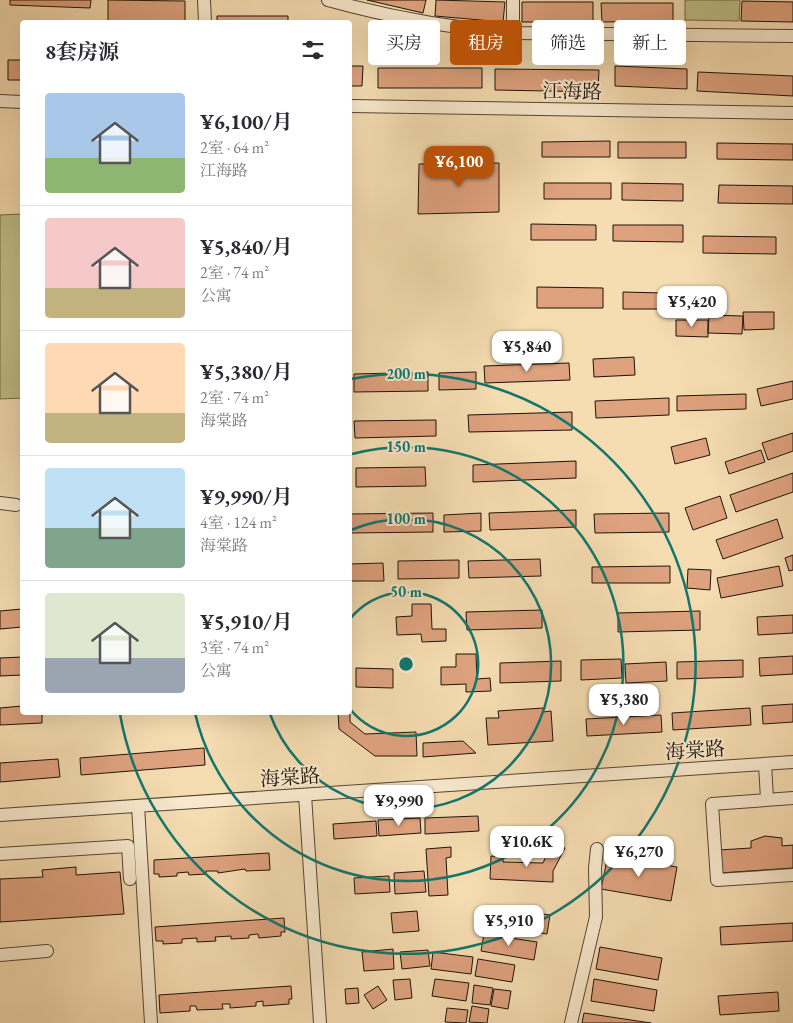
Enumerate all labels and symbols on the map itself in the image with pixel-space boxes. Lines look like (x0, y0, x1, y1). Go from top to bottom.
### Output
street label: 江海路 (542, 77, 602, 105)
pin: ¥6,100 (418, 146, 500, 188)
pin: ¥5,420 (651, 286, 733, 328)
pin: ¥5,840 (486, 330, 568, 373)
text: 200 m (386, 364, 426, 383)
text: 150 m (386, 437, 426, 456)
text: 100 m (386, 509, 426, 528)
text: 50 m (390, 582, 422, 601)
centre of rings (397, 655, 415, 673)
pin: ¥5,380 (583, 684, 665, 726)
street label: 海棠路 (664, 735, 726, 765)
street label: 海棠路 (259, 762, 321, 792)
pin: ¥9,990 (358, 784, 440, 827)
pin: ¥10.6K (486, 826, 568, 868)
pin: ¥6,270 (598, 836, 680, 878)
pin: ¥5,910 (468, 904, 550, 947)

